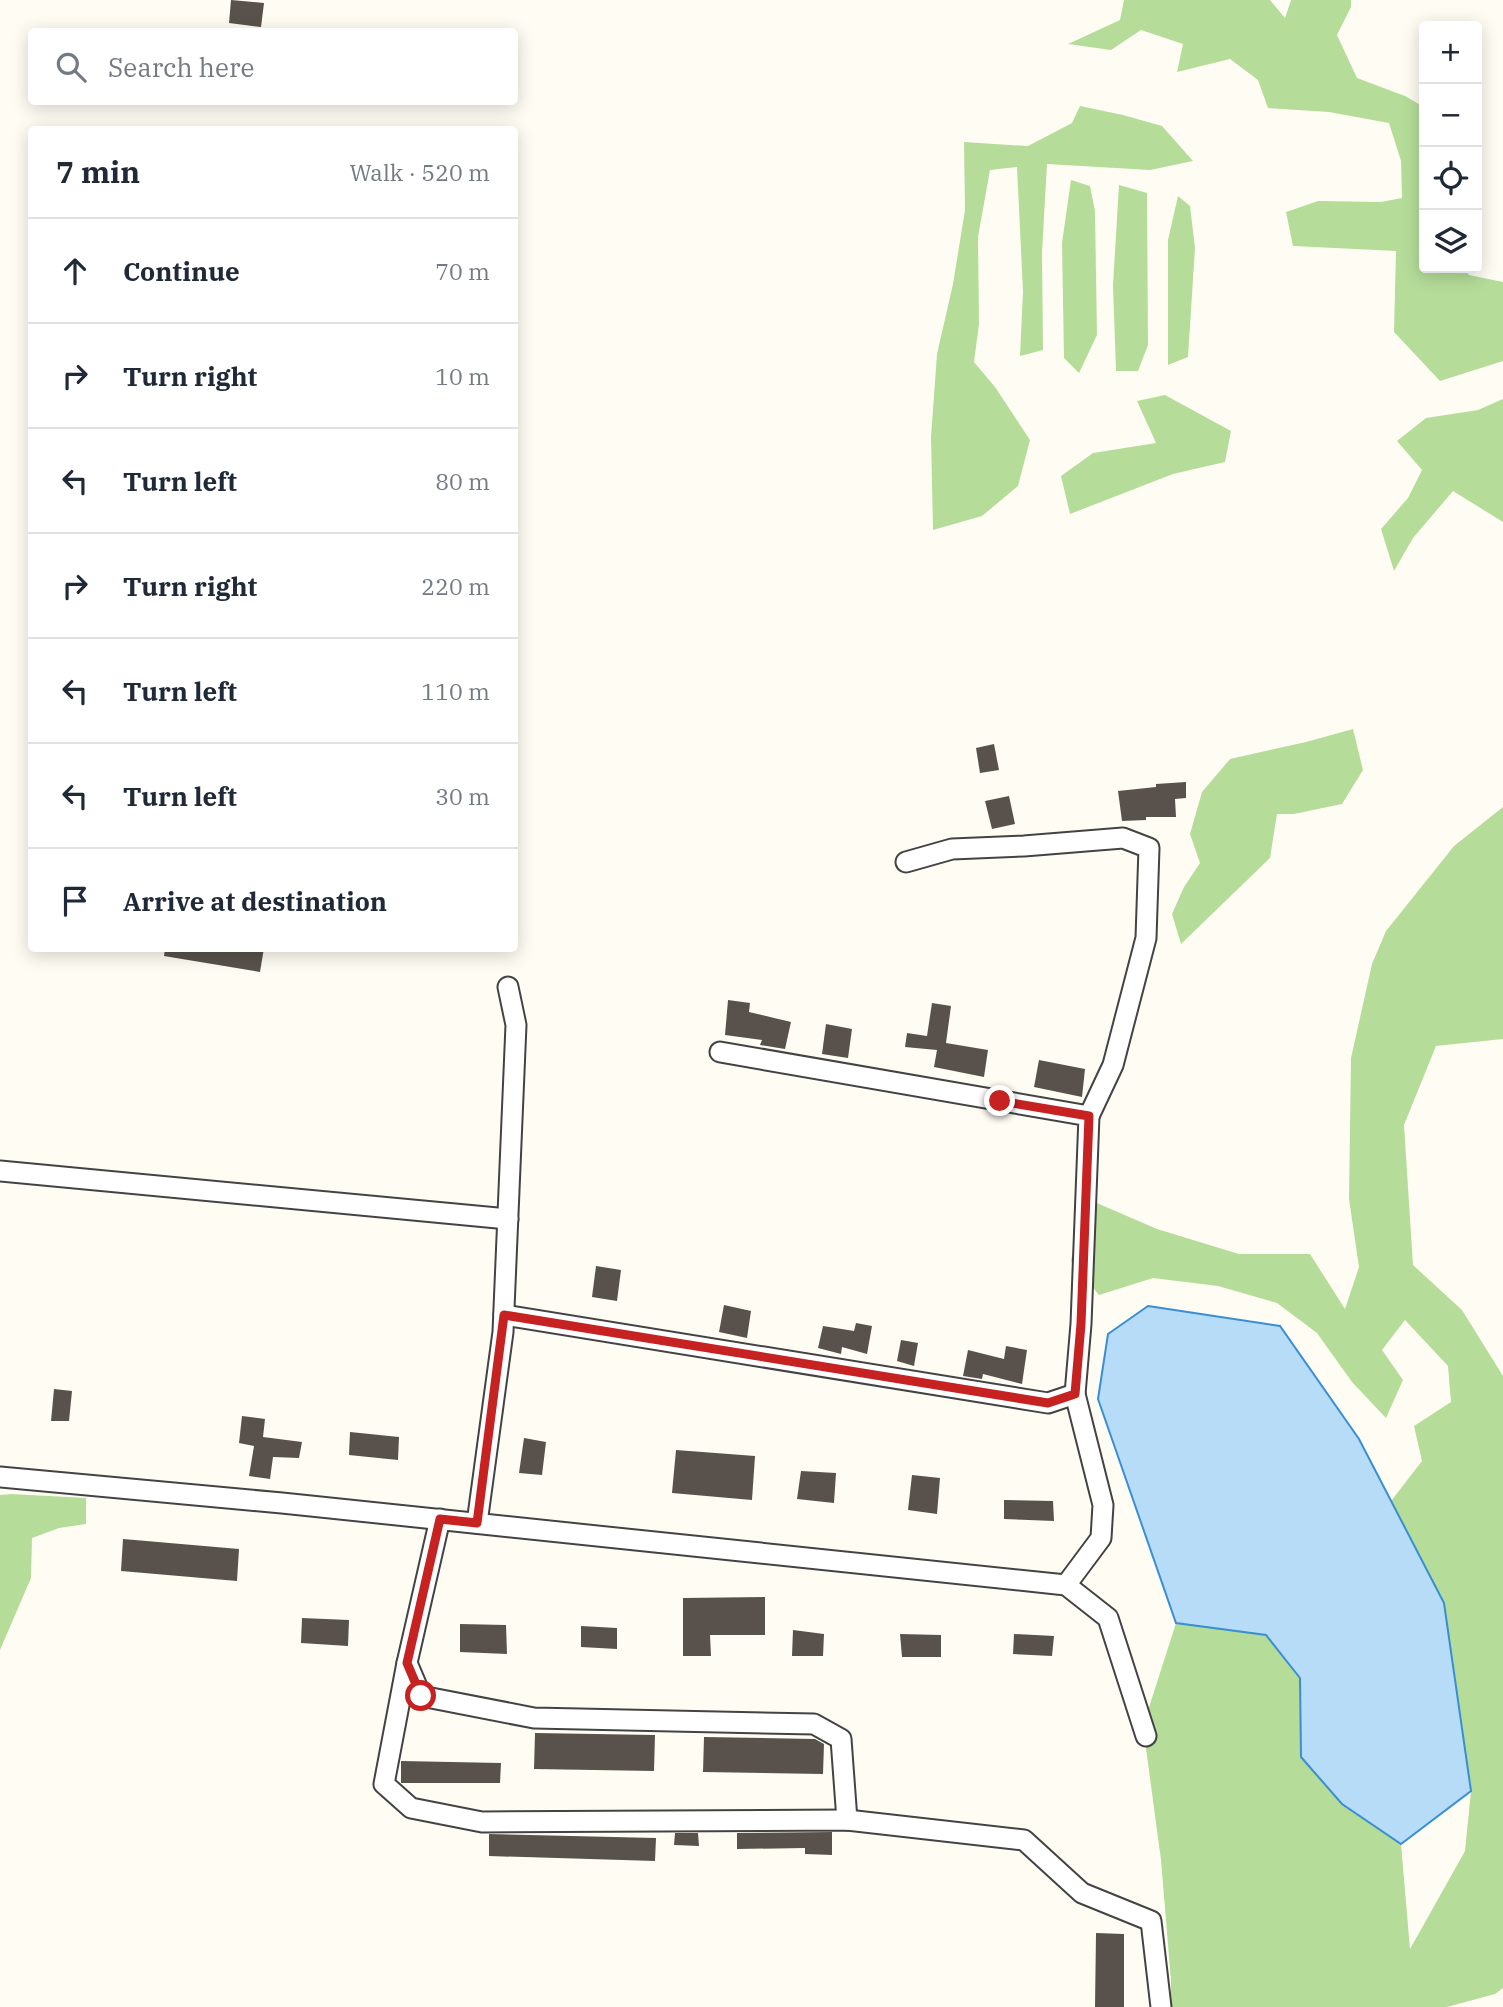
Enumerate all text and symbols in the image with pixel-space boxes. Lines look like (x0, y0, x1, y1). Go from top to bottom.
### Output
map controls (1419, 21, 1482, 273)
button: + (1419, 21, 1482, 84)
search box (28, 28, 518, 105)
icon: search (52, 48, 90, 86)
text: Search here (108, 50, 254, 84)
button: − (1419, 84, 1482, 147)
button: locate (1419, 147, 1482, 210)
text: 7 min (56, 152, 140, 191)
text: Walk · 520 m (349, 157, 490, 187)
button: layers (1419, 210, 1482, 273)
icon: ahead (56, 252, 94, 290)
text: Continue (123, 254, 240, 288)
text: 70 m (435, 256, 490, 286)
icon: right (56, 357, 94, 395)
text: Turn right (123, 359, 257, 393)
text: 10 m (435, 361, 490, 391)
icon: left (56, 462, 94, 500)
text: Turn left (123, 464, 237, 498)
text: 80 m (435, 466, 490, 496)
icon: right (56, 567, 94, 605)
text: Turn right (123, 569, 257, 603)
text: 220 m (421, 571, 490, 601)
icon: left (56, 672, 94, 710)
text: Turn left (123, 674, 237, 708)
text: 110 m (421, 676, 490, 706)
icon: left (56, 777, 94, 815)
text: Turn left (123, 779, 237, 813)
text: 30 m (435, 781, 490, 811)
icon: arrive (56, 882, 94, 920)
text: Arrive at destination (123, 884, 387, 918)
route end (984, 1085, 1015, 1116)
route start (405, 1680, 436, 1711)

